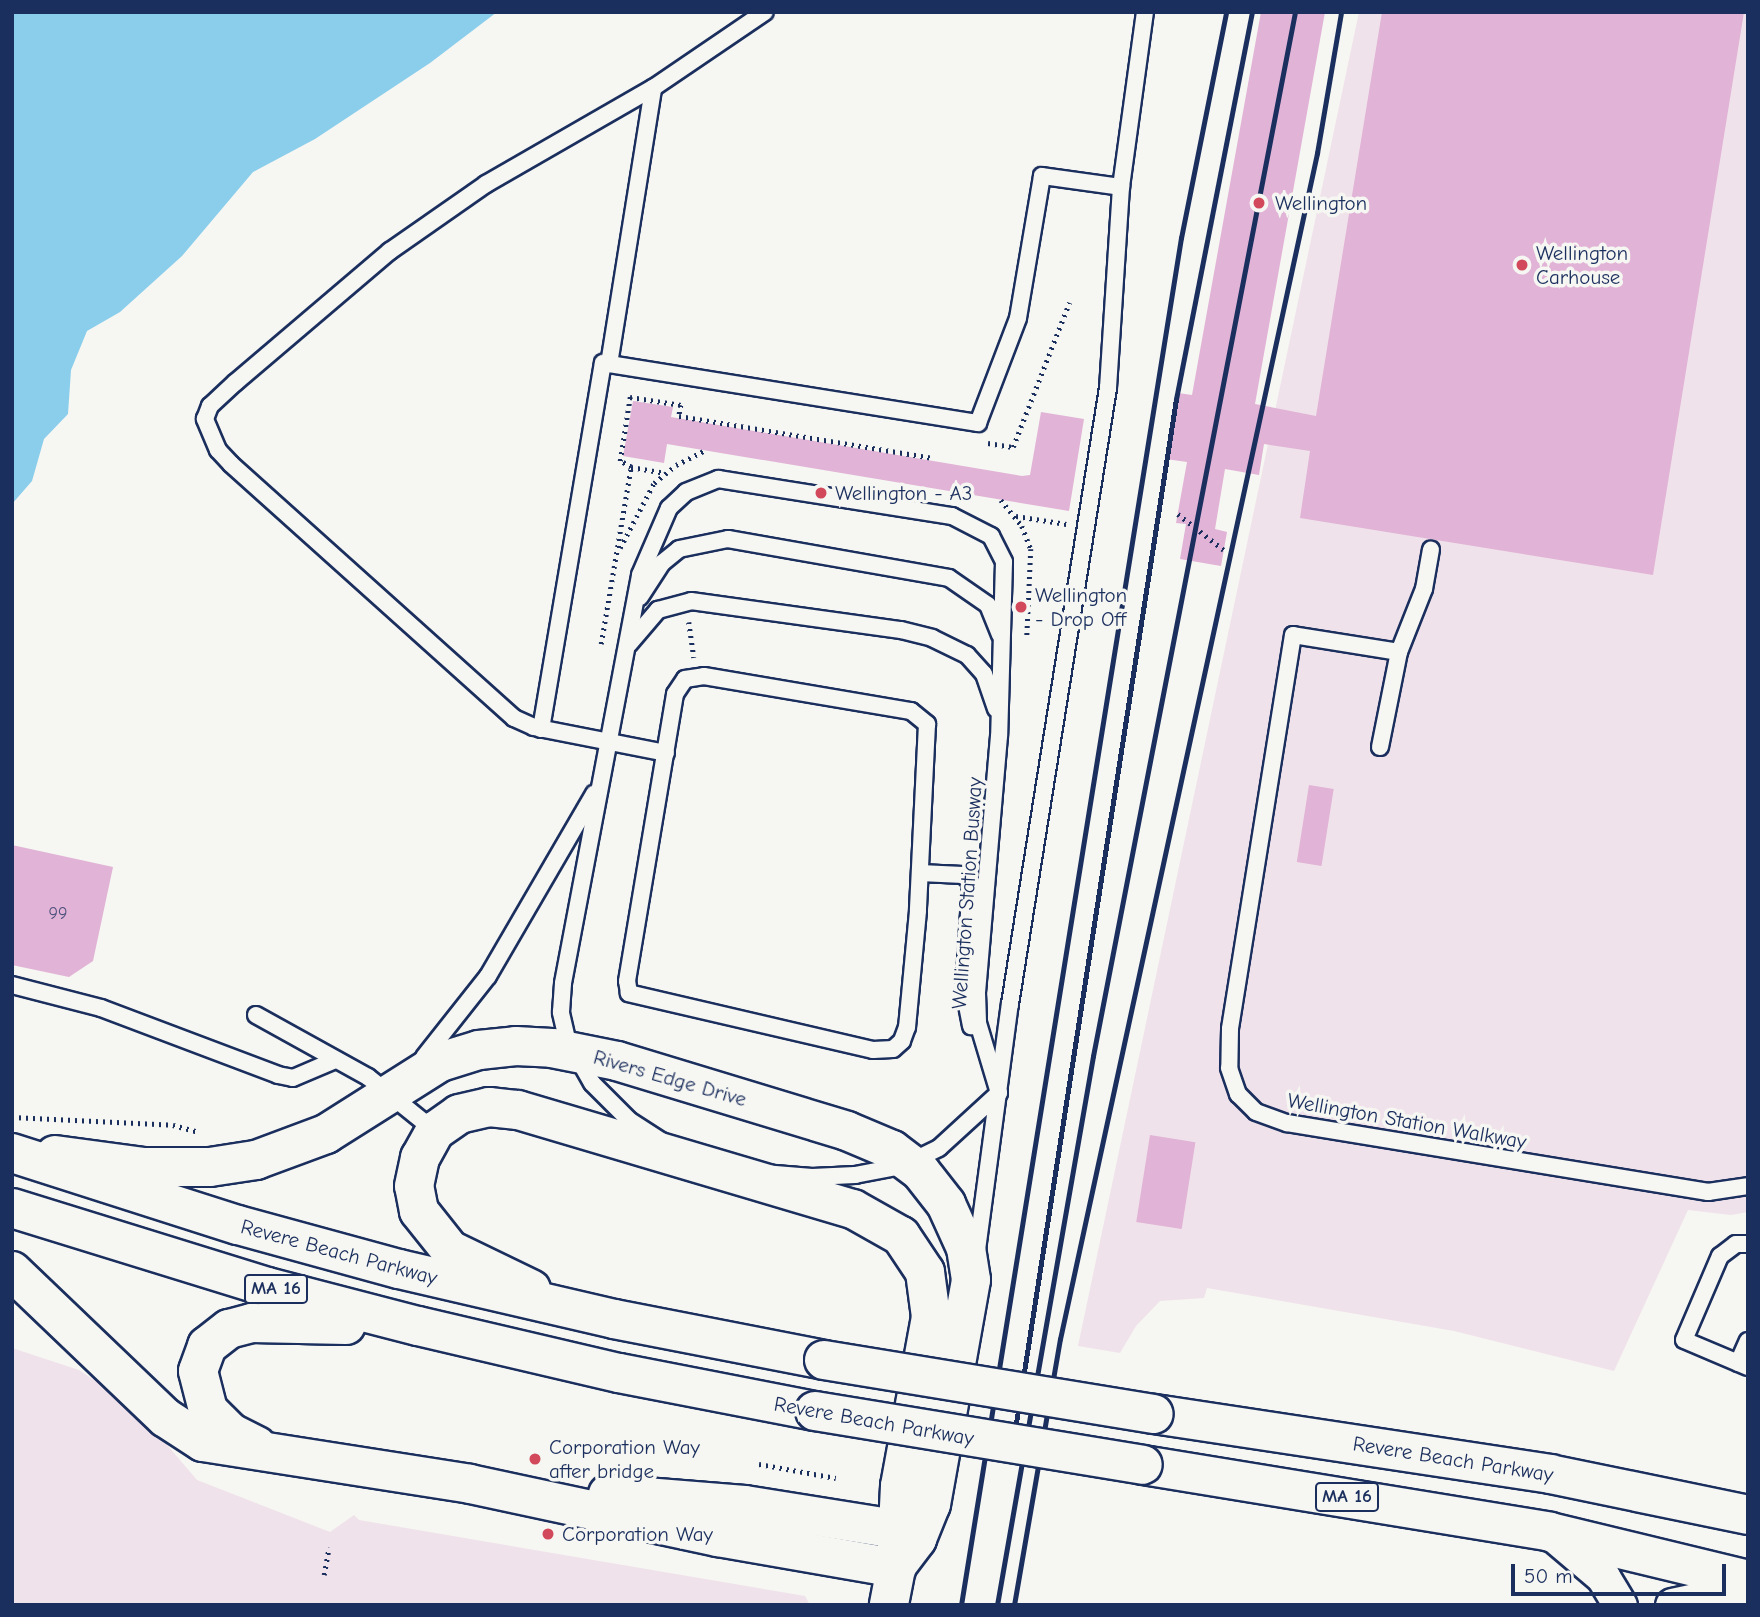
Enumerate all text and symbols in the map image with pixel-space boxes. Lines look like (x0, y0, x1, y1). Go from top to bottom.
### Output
place label: Wellington (1275, 190, 1367, 216)
marker: Wellington (1249, 193, 1269, 213)
place label: Wellington Carhouse (1536, 240, 1628, 290)
marker: Wellington Carhouse (1514, 257, 1530, 273)
place label: Wellington - A3 (835, 480, 972, 506)
marker: Wellington - A3 (813, 485, 829, 501)
place label: Wellington - Drop Off (1035, 582, 1127, 632)
marker: Wellington - Drop Off (1013, 599, 1029, 615)
street label: Wellington Station Busway (946, 776, 988, 1010)
house number: 99 (48, 903, 68, 925)
street label: Rivers Edge Drive (591, 1044, 749, 1112)
street label: Wellington Station Walkway (1286, 1088, 1528, 1154)
street label: Revere Beach Parkway (238, 1214, 440, 1290)
road number: MA 16 (243, 1274, 309, 1304)
street label: Revere Beach Parkway (772, 1391, 976, 1451)
street label: Revere Beach Parkway (1351, 1431, 1555, 1487)
place label: Corporation Way after bridge (549, 1434, 700, 1484)
marker: Corporation Way after bridge (527, 1451, 543, 1467)
road number: MA 16 (1314, 1482, 1380, 1512)
place label: Corporation Way (562, 1521, 713, 1547)
marker: Corporation Way (540, 1526, 556, 1542)
scale bar (1515, 1550, 1730, 1594)
text: 50 m (1524, 1564, 1573, 1588)

